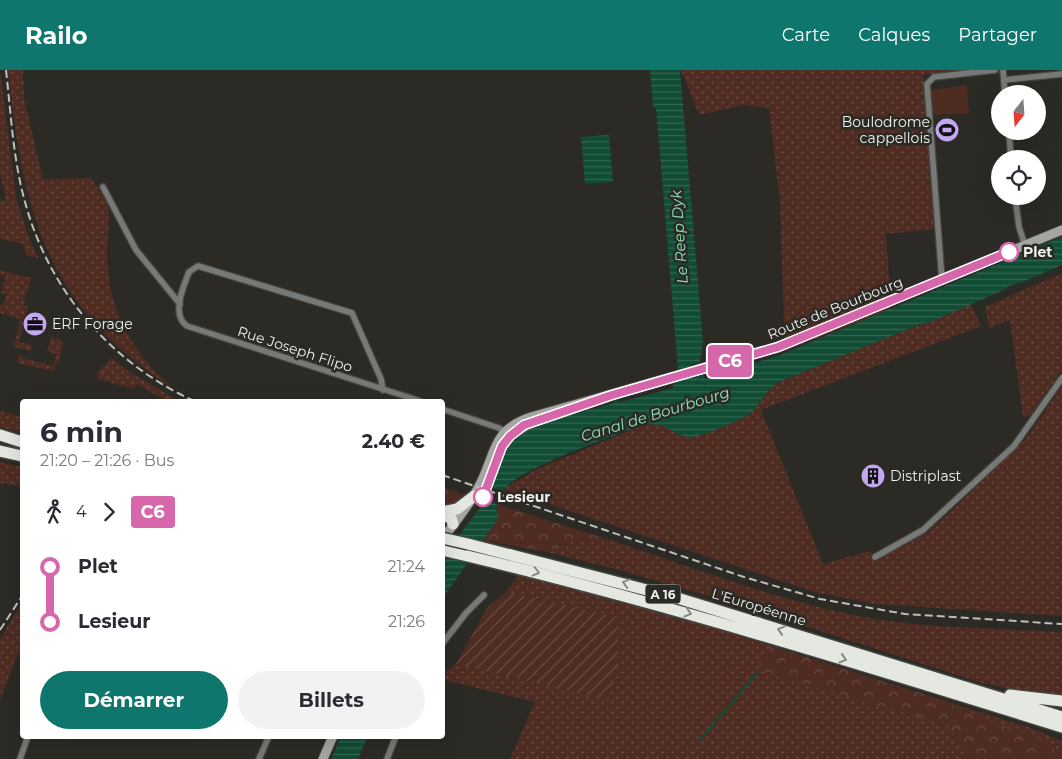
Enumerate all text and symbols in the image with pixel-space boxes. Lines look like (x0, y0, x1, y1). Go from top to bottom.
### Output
text: Railo (25, 21, 88, 50)
text: Carte (782, 24, 830, 46)
text: Calques (858, 24, 930, 46)
text: Partager (958, 24, 1037, 46)
north arrow (991, 85, 1046, 140)
map controls (991, 85, 1046, 205)
place label: Boulodrome cappellois (842, 113, 930, 147)
sports icon: Boulodrome cappellois (934, 117, 960, 143)
button: locate (991, 150, 1046, 205)
water label: Le Reep Dyk (666, 188, 692, 285)
marker: Plet (999, 242, 1019, 262)
place label: Plet (1023, 243, 1052, 261)
street label: Route de Bourbourg (765, 273, 905, 343)
office icon: ERF Forage (22, 311, 48, 337)
place label: ERF Forage (52, 315, 133, 333)
street label: Rue Joseph Flipo (235, 322, 355, 376)
line badge: C6 (708, 345, 752, 377)
text: C6 (718, 350, 742, 372)
water label: Canal de Bourbourg (578, 382, 732, 446)
text: 6 min (40, 415, 123, 449)
text: 2.40 € (362, 430, 425, 453)
text: 21:20 – 21:26 · Bus (40, 451, 174, 470)
building icon: Distriplast (860, 463, 886, 489)
place label: Distriplast (890, 467, 961, 485)
marker: Lesieur (473, 487, 493, 507)
place label: Lesieur (497, 488, 550, 506)
icon: walk (40, 498, 68, 526)
icon: forward (95, 498, 123, 526)
text: C6 (141, 501, 165, 523)
text: 4 (76, 502, 87, 521)
text: Plet (78, 555, 118, 578)
text: 21:24 (387, 557, 425, 576)
one-way arrow (531, 566, 540, 577)
one-way arrow (621, 578, 630, 589)
road number: A 16 (646, 584, 680, 604)
street label: L'Européenne (710, 584, 808, 630)
one-way arrow (683, 607, 691, 617)
text: Lesieur (78, 610, 150, 633)
text: 21:26 (388, 612, 425, 631)
one-way arrow (778, 625, 786, 635)
one-way arrow (839, 654, 847, 664)
button: Démarrer (40, 671, 228, 729)
button: Billets (238, 671, 425, 729)

